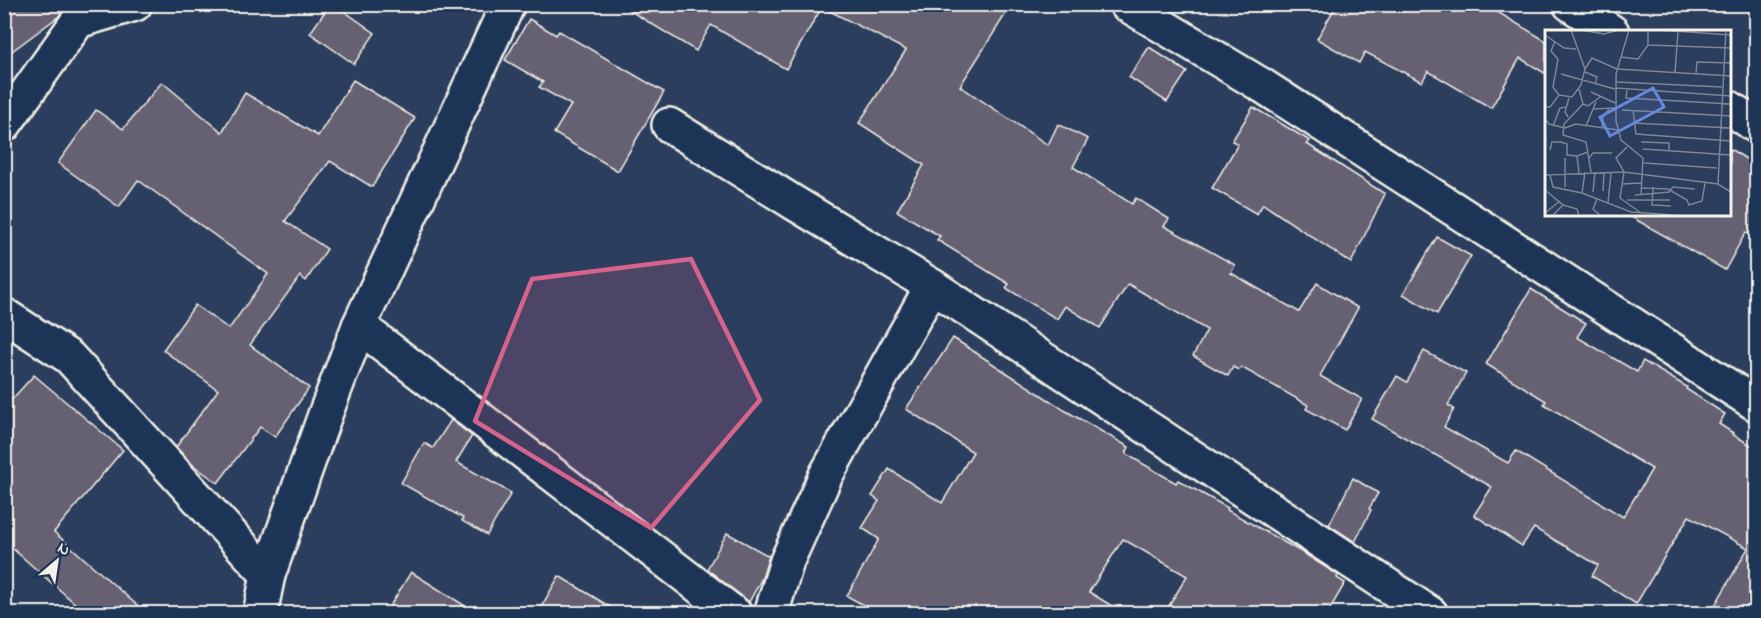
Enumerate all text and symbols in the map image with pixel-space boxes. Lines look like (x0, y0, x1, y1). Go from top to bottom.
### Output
inset map (1545, 30, 1731, 216)
north arrow (27, 531, 87, 591)
text: N (53, 537, 74, 563)

